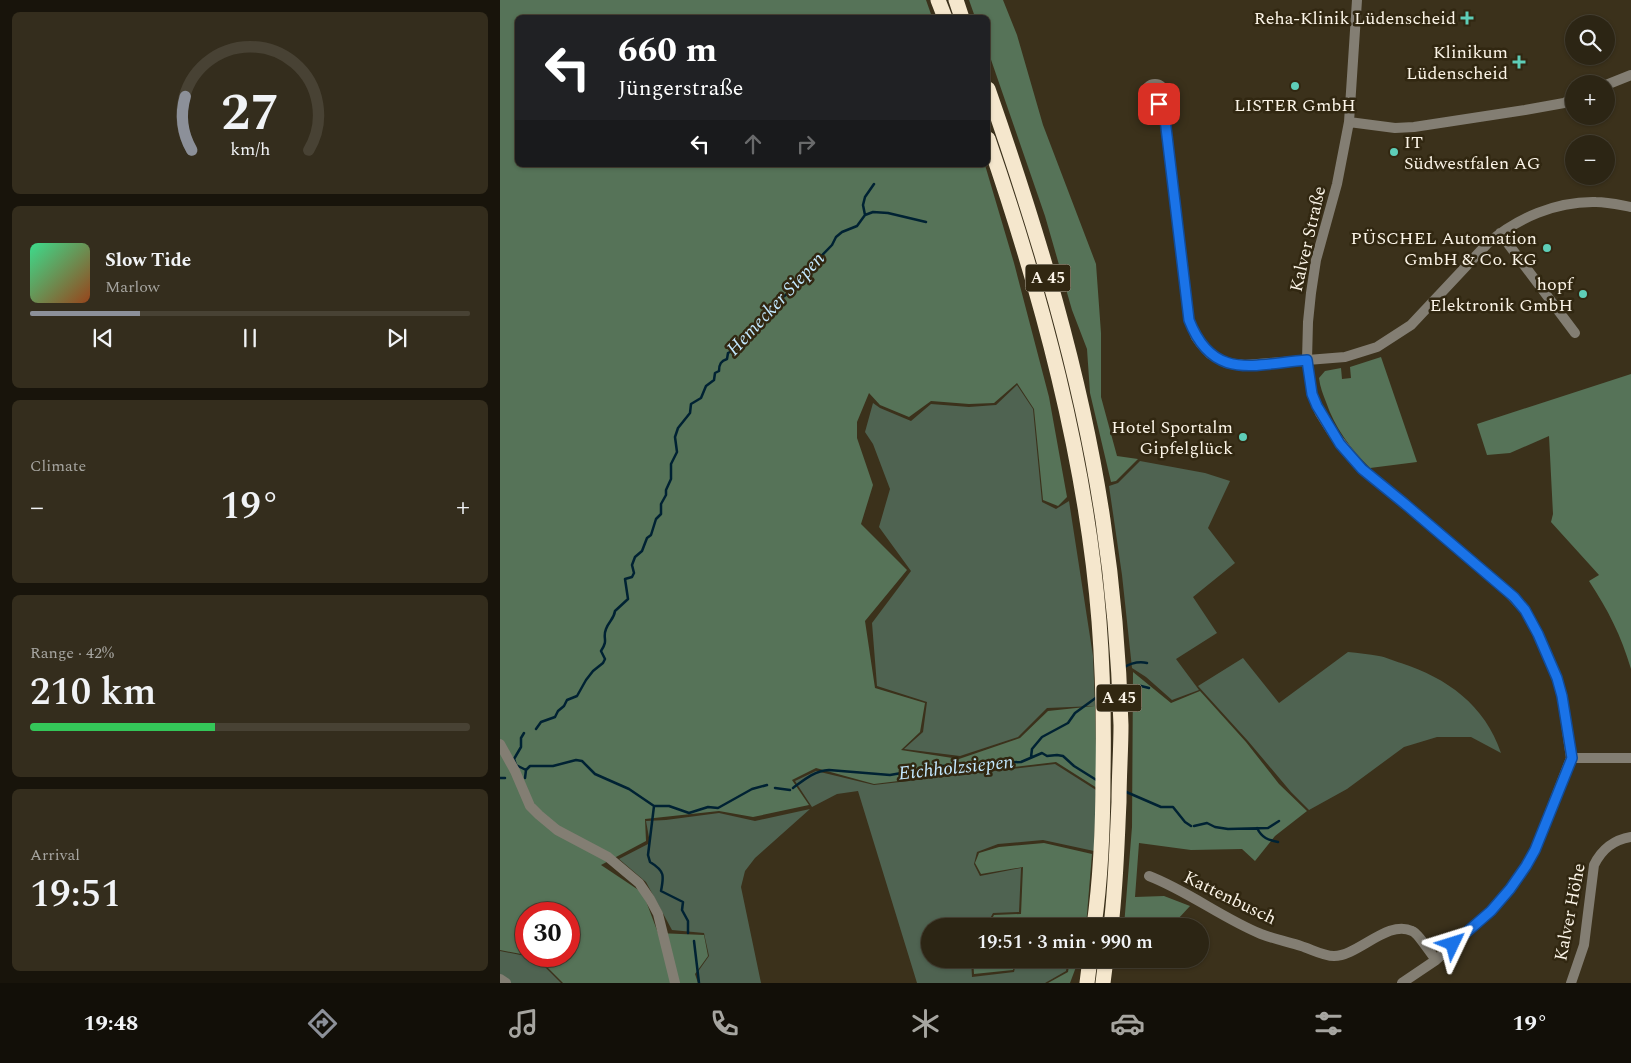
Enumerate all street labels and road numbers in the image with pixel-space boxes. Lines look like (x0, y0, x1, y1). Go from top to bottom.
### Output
street label: Kalver Straße (1283, 184, 1333, 294)
road number: A 45 (1026, 264, 1070, 292)
road number: A 45 (1096, 684, 1142, 711)
street label: Kalver Höhe (1547, 861, 1593, 963)
street label: Kattenbusch (1179, 864, 1281, 932)

